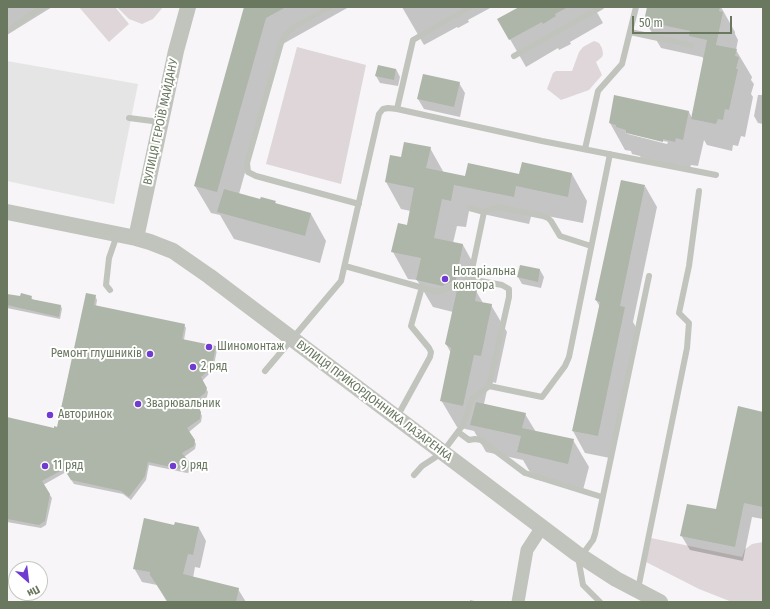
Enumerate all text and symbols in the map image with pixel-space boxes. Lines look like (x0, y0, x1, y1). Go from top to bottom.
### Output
scale bar (634, 8, 734, 34)
text: 50 m (639, 16, 663, 30)
street label: ВУЛИЦЯ ГЕРОЇВ МАЙДАНУ (141, 58, 181, 186)
place label: Нотаріальна контора (453, 265, 516, 293)
marker: Нотаріальна контора (440, 274, 450, 284)
street label: ВУЛИЦЯ ПРИКОРДОННИКА ЛАЗАРЕНКА (293, 338, 455, 464)
place label: Шиномонтаж (217, 340, 284, 354)
marker: Шиномонтаж (204, 342, 214, 352)
place label: Ремонт глушників (51, 347, 142, 361)
marker: Ремонт глушників (145, 349, 155, 359)
place label: 2 ряд (201, 360, 227, 374)
marker: 2 ряд (188, 362, 198, 372)
place label: Зварювальник (146, 397, 220, 411)
marker: Зварювальник (133, 399, 143, 409)
place label: Авторинок (58, 408, 112, 422)
marker: Авторинок (45, 410, 55, 420)
place label: 11 ряд (53, 459, 83, 473)
place label: 9 ряд (181, 459, 208, 473)
marker: 11 ряд (40, 461, 50, 471)
marker: 9 ряд (168, 461, 178, 471)
north arrow (8, 561, 48, 601)
text: Пн (25, 582, 42, 600)

